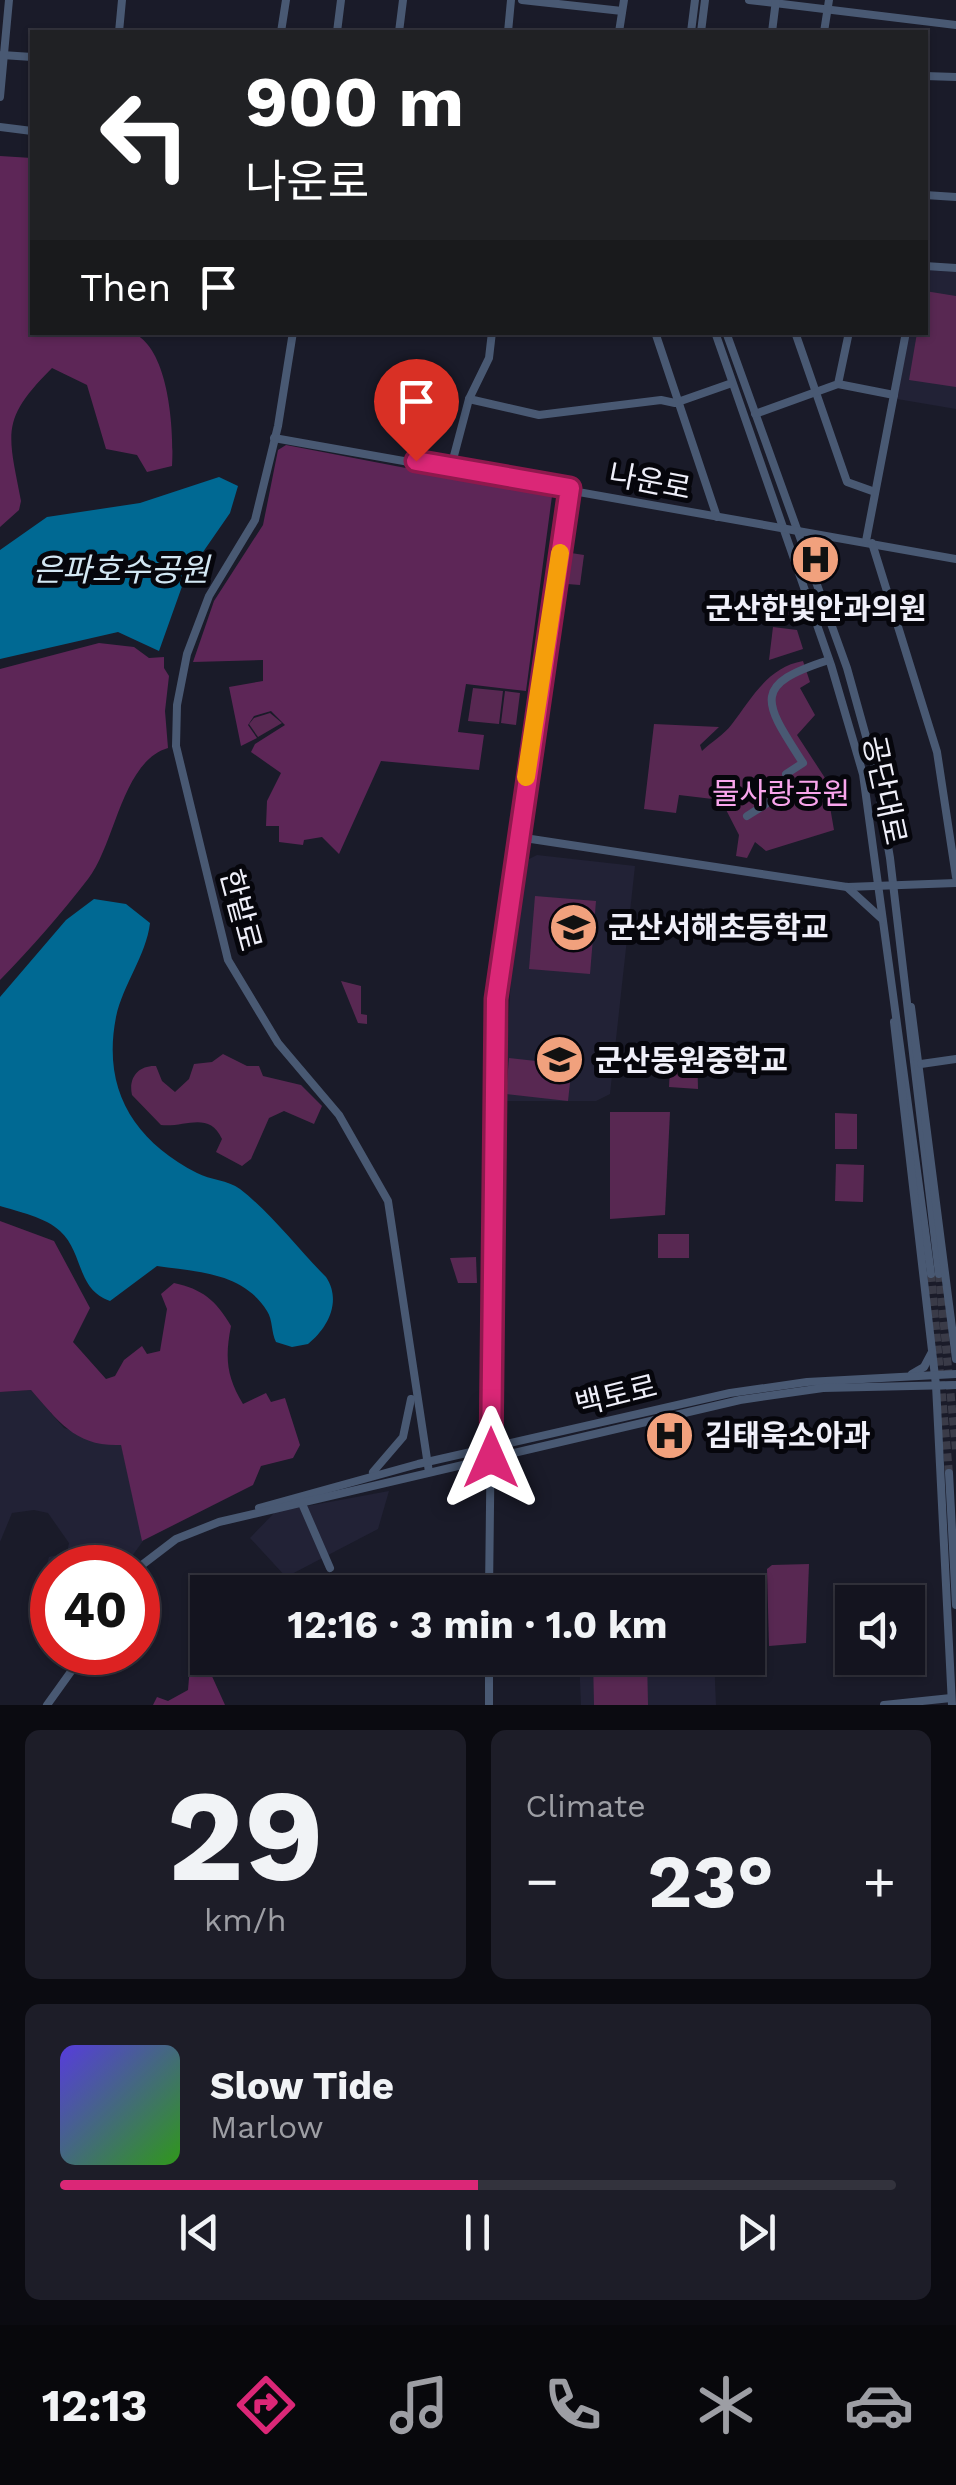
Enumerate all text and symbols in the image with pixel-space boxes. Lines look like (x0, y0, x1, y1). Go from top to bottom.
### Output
text: 900 m (245, 61, 464, 143)
icon: left (80, 70, 210, 200)
text: 나운로 (245, 155, 369, 208)
icon: arrive (191, 260, 246, 315)
text: Then (80, 266, 171, 310)
pin (374, 359, 459, 462)
icon: arrive (389, 374, 444, 429)
street label: 나운로 (606, 456, 694, 506)
hospital icon: 군산한빛안과의원 (790, 533, 842, 585)
water label: 은파호수공원 (33, 551, 212, 589)
place label: 군산한빛안과의원 (706, 591, 926, 626)
street label: 공단대로 (856, 732, 914, 848)
park label: 물사랑공원 (712, 776, 850, 811)
street label: 한밭로 (213, 865, 269, 955)
school or university icon: 군산서해초등학교 (547, 901, 599, 953)
place label: 군산서해초등학교 (608, 910, 829, 945)
school or university icon: 군산동원중학교 (534, 1034, 586, 1086)
place label: 군산동원중학교 (595, 1043, 788, 1078)
street label: 백토로 (572, 1368, 660, 1422)
position arrow (439, 1406, 543, 1510)
hospital icon: 김태욱소아과 (644, 1409, 696, 1461)
place label: 김태욱소아과 (705, 1418, 871, 1453)
speed limit sign: 40 (30, 1545, 160, 1675)
map controls (835, 1585, 925, 1675)
button: sound (835, 1585, 925, 1675)
text: 12:16 · 3 min · 1.0 km (288, 1603, 667, 1647)
text: 29 (166, 1759, 324, 1912)
text: Climate (526, 1787, 646, 1825)
text: 23° (648, 1837, 774, 1925)
text: − (526, 1849, 559, 1913)
text: + (863, 1849, 896, 1913)
text: km/h (204, 1901, 286, 1939)
text: Slow Tide (210, 2064, 394, 2108)
text: Marlow (210, 2108, 324, 2146)
icon: previous (172, 2205, 227, 2260)
icon: pause (450, 2205, 505, 2260)
icon: next (729, 2205, 784, 2260)
icon: directions (231, 2370, 301, 2440)
icon: music (384, 2370, 454, 2440)
icon: phone (538, 2370, 608, 2440)
icon: climate (691, 2370, 761, 2440)
icon: car (844, 2370, 914, 2440)
text: 12:13 (42, 2379, 148, 2432)

